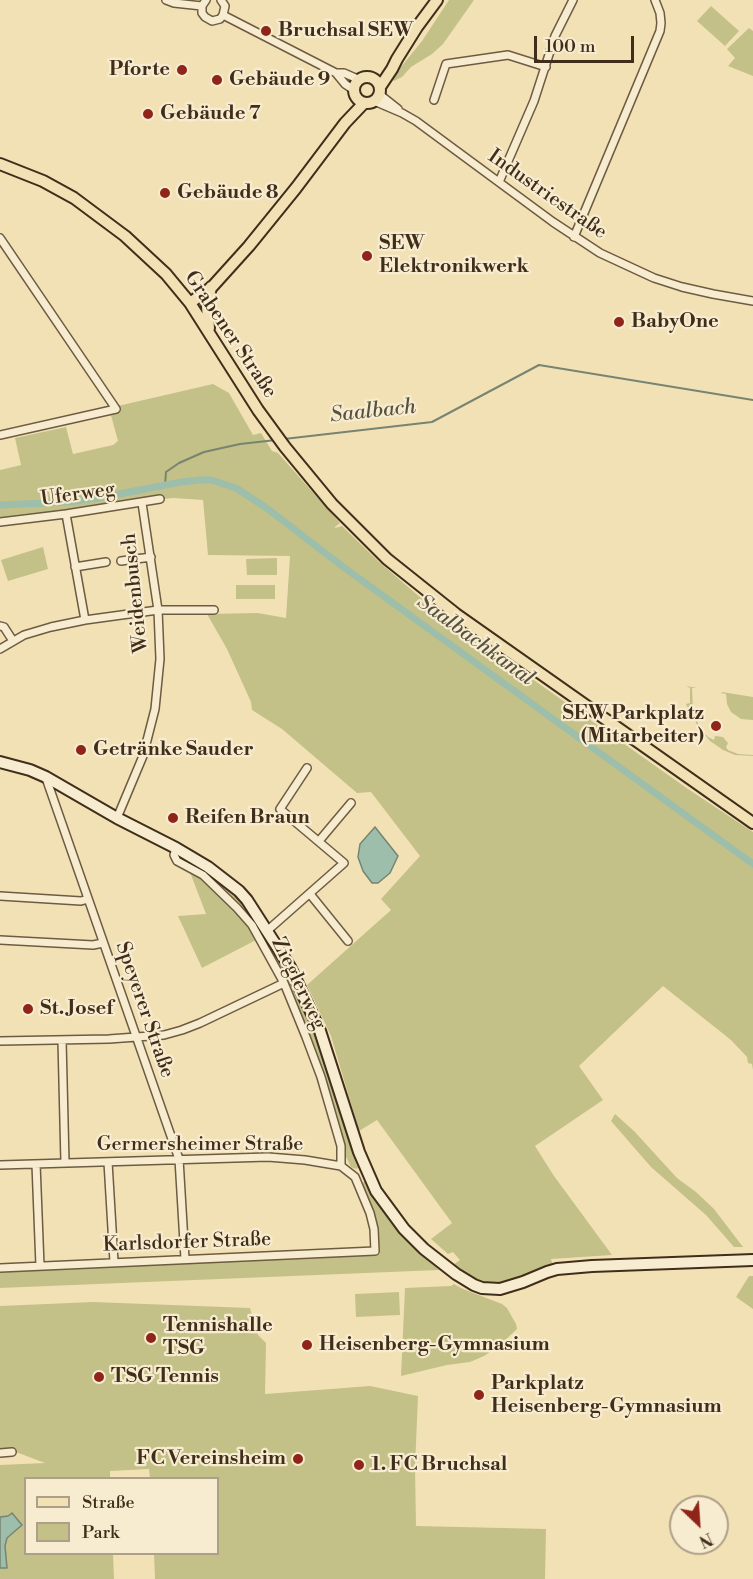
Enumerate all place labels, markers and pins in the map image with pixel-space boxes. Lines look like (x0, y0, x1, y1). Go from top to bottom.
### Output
place label: Bruchsal SEW (278, 19, 413, 43)
marker: Bruchsal SEW (259, 24, 273, 38)
place label: Pforte (109, 58, 170, 82)
marker: Pforte (175, 63, 189, 77)
place label: Gebäude 9 (229, 68, 330, 92)
marker: Gebäude 9 (210, 73, 224, 87)
place label: Gebäude 7 (160, 102, 261, 126)
marker: Gebäude 7 (141, 107, 155, 121)
place label: Gebäude 8 (177, 181, 279, 205)
marker: Gebäude 8 (158, 186, 172, 200)
place label: SEW Elektronikwerk (379, 232, 529, 279)
marker: SEW Elektronikwerk (360, 249, 374, 263)
place label: BabyOne (631, 310, 719, 334)
marker: BabyOne (612, 315, 626, 329)
place label: SEW Parkplatz (Mitarbeiter) (562, 702, 704, 749)
marker: SEW Parkplatz (Mitarbeiter) (709, 719, 723, 733)
place label: Getränke Sauder (93, 738, 254, 762)
marker: Getränke Sauder (74, 743, 88, 757)
place label: Reifen Braun (185, 806, 310, 830)
marker: Reifen Braun (166, 811, 180, 825)
place label: St. Josef (40, 997, 113, 1021)
marker: St. Josef (21, 1002, 35, 1016)
place label: Tennishalle TSG (163, 1314, 273, 1361)
marker: Tennishalle TSG (144, 1331, 158, 1345)
place label: Heisenberg-Gymnasium (319, 1333, 550, 1357)
marker: Heisenberg-Gymnasium (300, 1338, 314, 1352)
place label: TSG Tennis (111, 1365, 219, 1389)
marker: TSG Tennis (92, 1370, 106, 1384)
place label: Parkplatz Heisenberg-Gymnasium (491, 1372, 722, 1419)
marker: Parkplatz Heisenberg-Gymnasium (472, 1388, 486, 1402)
place label: FC Vereinsheim (136, 1447, 286, 1471)
marker: FC Vereinsheim (291, 1452, 305, 1466)
place label: 1. FC Bruchsal (371, 1453, 507, 1477)
marker: 1. FC Bruchsal (352, 1458, 366, 1472)

